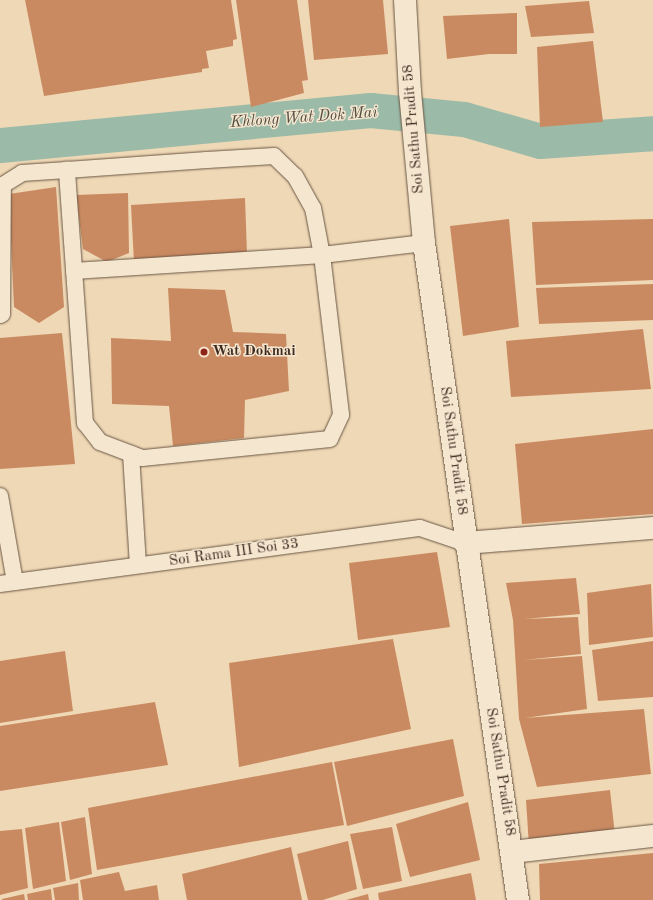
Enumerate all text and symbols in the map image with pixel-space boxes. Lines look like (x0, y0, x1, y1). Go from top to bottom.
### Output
street label: Soi Sathu Pradit 58 (399, 64, 429, 194)
water label: Khlong Wat Dok Mai (230, 103, 378, 133)
place label: Wat Dokmai (212, 343, 296, 361)
marker: Wat Dokmai (199, 347, 209, 357)
street label: Soi Sathu Pradit 58 (435, 385, 471, 517)
street label: Soi Rama III Soi 33 (168, 535, 300, 571)
street label: Soi Sathu Pradit 58 (481, 706, 519, 838)

